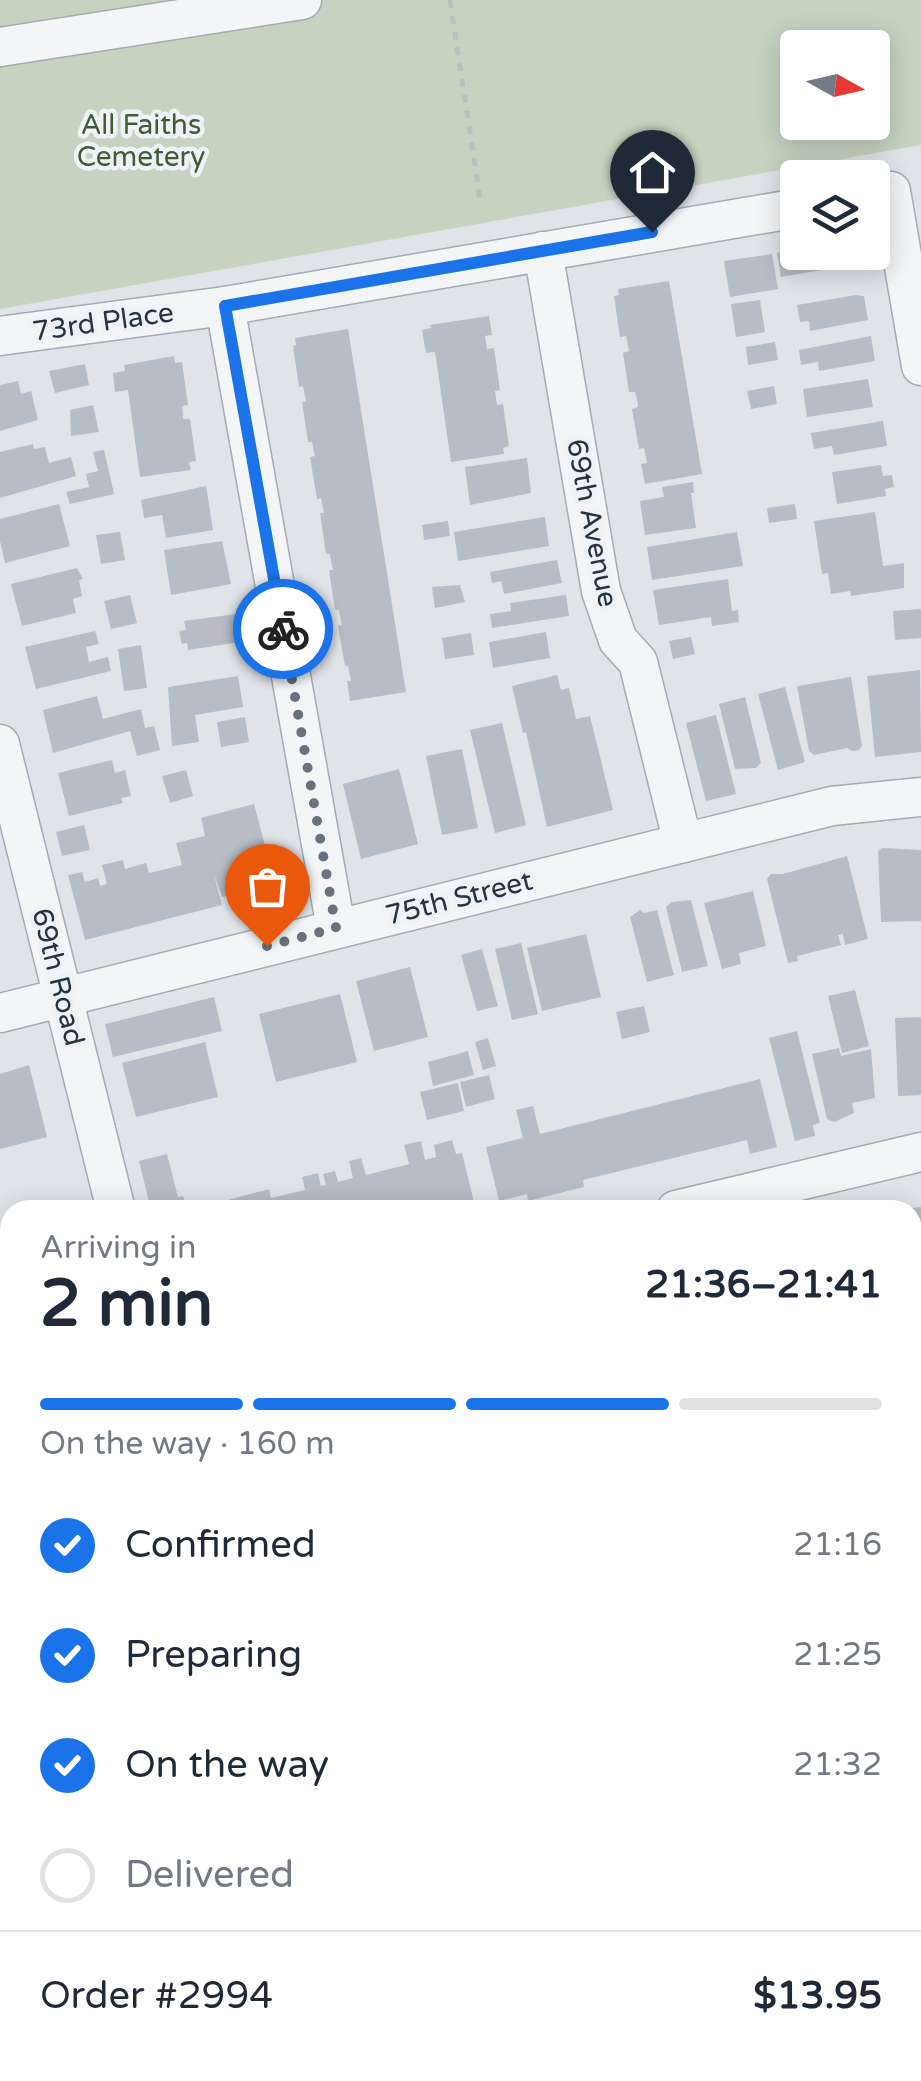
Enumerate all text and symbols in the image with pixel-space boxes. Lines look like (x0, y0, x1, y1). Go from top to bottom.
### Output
north arrow (780, 30, 890, 140)
map controls (780, 30, 890, 270)
park label: All Faiths Cemetery (77, 108, 205, 174)
pin (610, 130, 695, 233)
icon: home (625, 145, 680, 200)
button: layers (780, 160, 890, 270)
street label: 73rd Place (30, 295, 176, 349)
street label: 69th Avenue (559, 436, 625, 610)
courier (233, 579, 333, 679)
icon: bike (256, 602, 311, 657)
pin (225, 844, 310, 947)
icon: bag (240, 859, 295, 914)
street label: 75th Street (382, 863, 536, 933)
street label: 69th Road (25, 905, 91, 1049)
text: Arriving in (40, 1229, 197, 1267)
text: 21:36–21:41 (645, 1262, 882, 1308)
text: 2 min (40, 1265, 213, 1344)
text: On the way · 160 m (40, 1425, 335, 1463)
icon: check (40, 1518, 95, 1573)
text: Confirmed (125, 1522, 316, 1568)
text: 21:16 (793, 1526, 882, 1564)
icon: check (40, 1628, 95, 1683)
text: Preparing (125, 1632, 302, 1678)
text: 21:25 (793, 1636, 882, 1674)
icon: check (40, 1738, 95, 1793)
text: On the way (125, 1742, 329, 1788)
text: 21:32 (793, 1746, 882, 1784)
text: Delivered (125, 1852, 294, 1898)
text: Order #2994 (40, 1973, 273, 2019)
text: $13.95 (753, 1973, 882, 2019)

